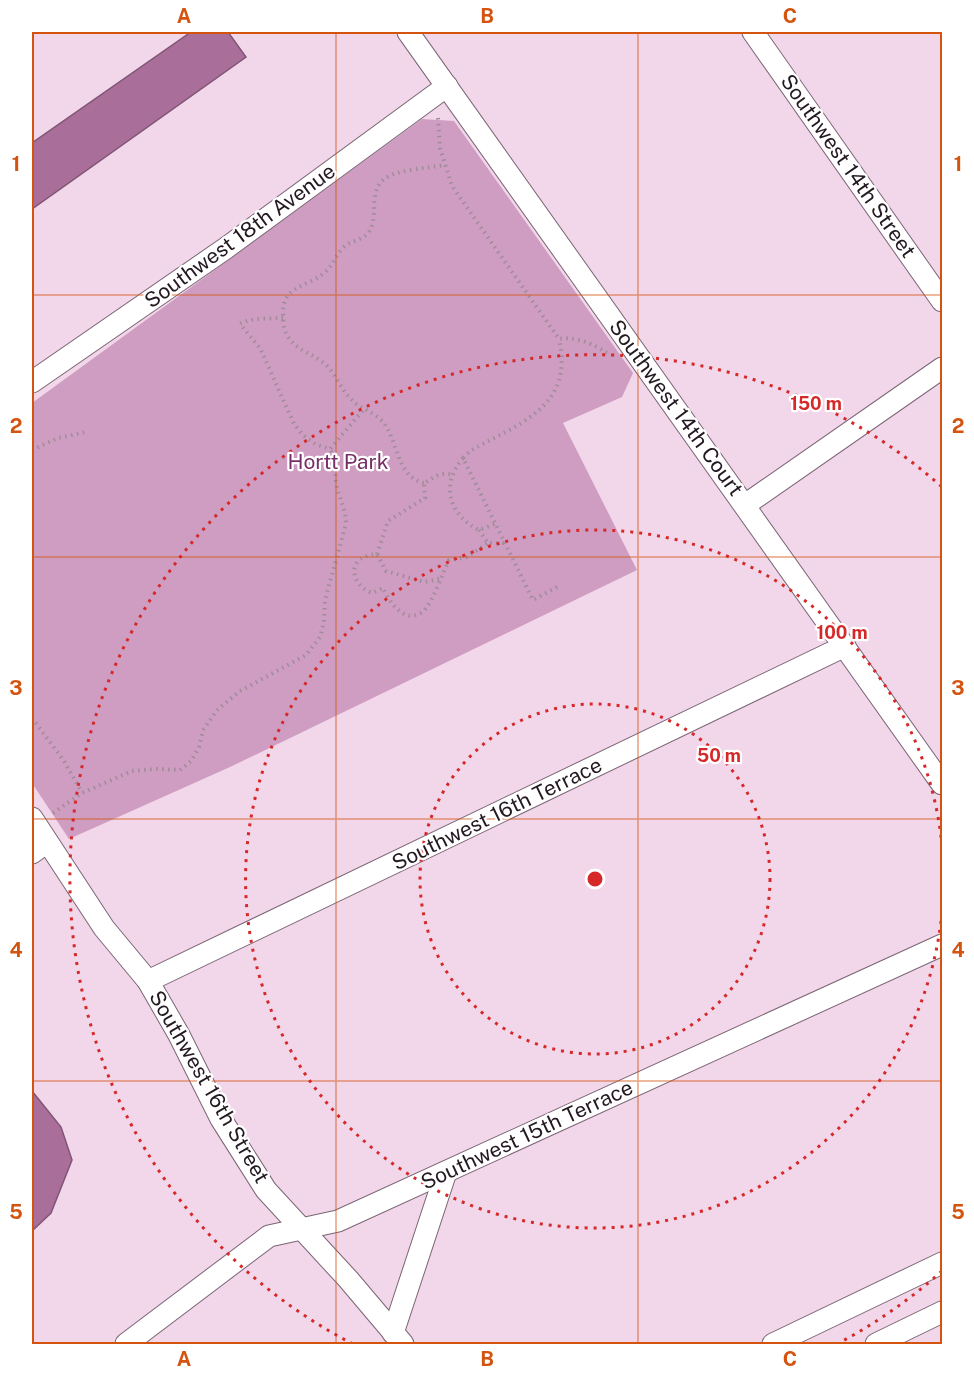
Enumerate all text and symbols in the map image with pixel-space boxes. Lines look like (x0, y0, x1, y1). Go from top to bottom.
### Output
text: A (177, 4, 191, 28)
text: B (480, 4, 494, 28)
text: C (783, 4, 797, 28)
street label: Southwest 14th Street (776, 69, 921, 262)
text: 1 (12, 152, 20, 176)
text: 1 (954, 152, 962, 176)
street label: Southwest 18th Avenue (140, 158, 340, 313)
street label: Southwest 14th Court (604, 315, 749, 501)
text: 150 m (790, 393, 842, 414)
text: 2 (10, 414, 22, 438)
text: 2 (952, 414, 964, 438)
park label: Hortt Park (288, 449, 389, 474)
text: 100 m (816, 622, 868, 643)
text: 3 (9, 676, 23, 700)
text: 3 (951, 676, 965, 700)
text: 50 m (697, 745, 741, 766)
street label: Southwest 16th Terrace (388, 752, 606, 875)
centre of rings (585, 869, 605, 889)
text: 4 (9, 938, 23, 962)
text: 4 (951, 938, 965, 962)
street label: Southwest 16th Street (144, 986, 275, 1187)
street label: Southwest 15th Terrace (417, 1074, 637, 1195)
text: 5 (9, 1200, 23, 1224)
text: 5 (951, 1200, 965, 1224)
text: A (177, 1347, 191, 1371)
text: B (480, 1347, 494, 1371)
text: C (783, 1347, 797, 1371)

